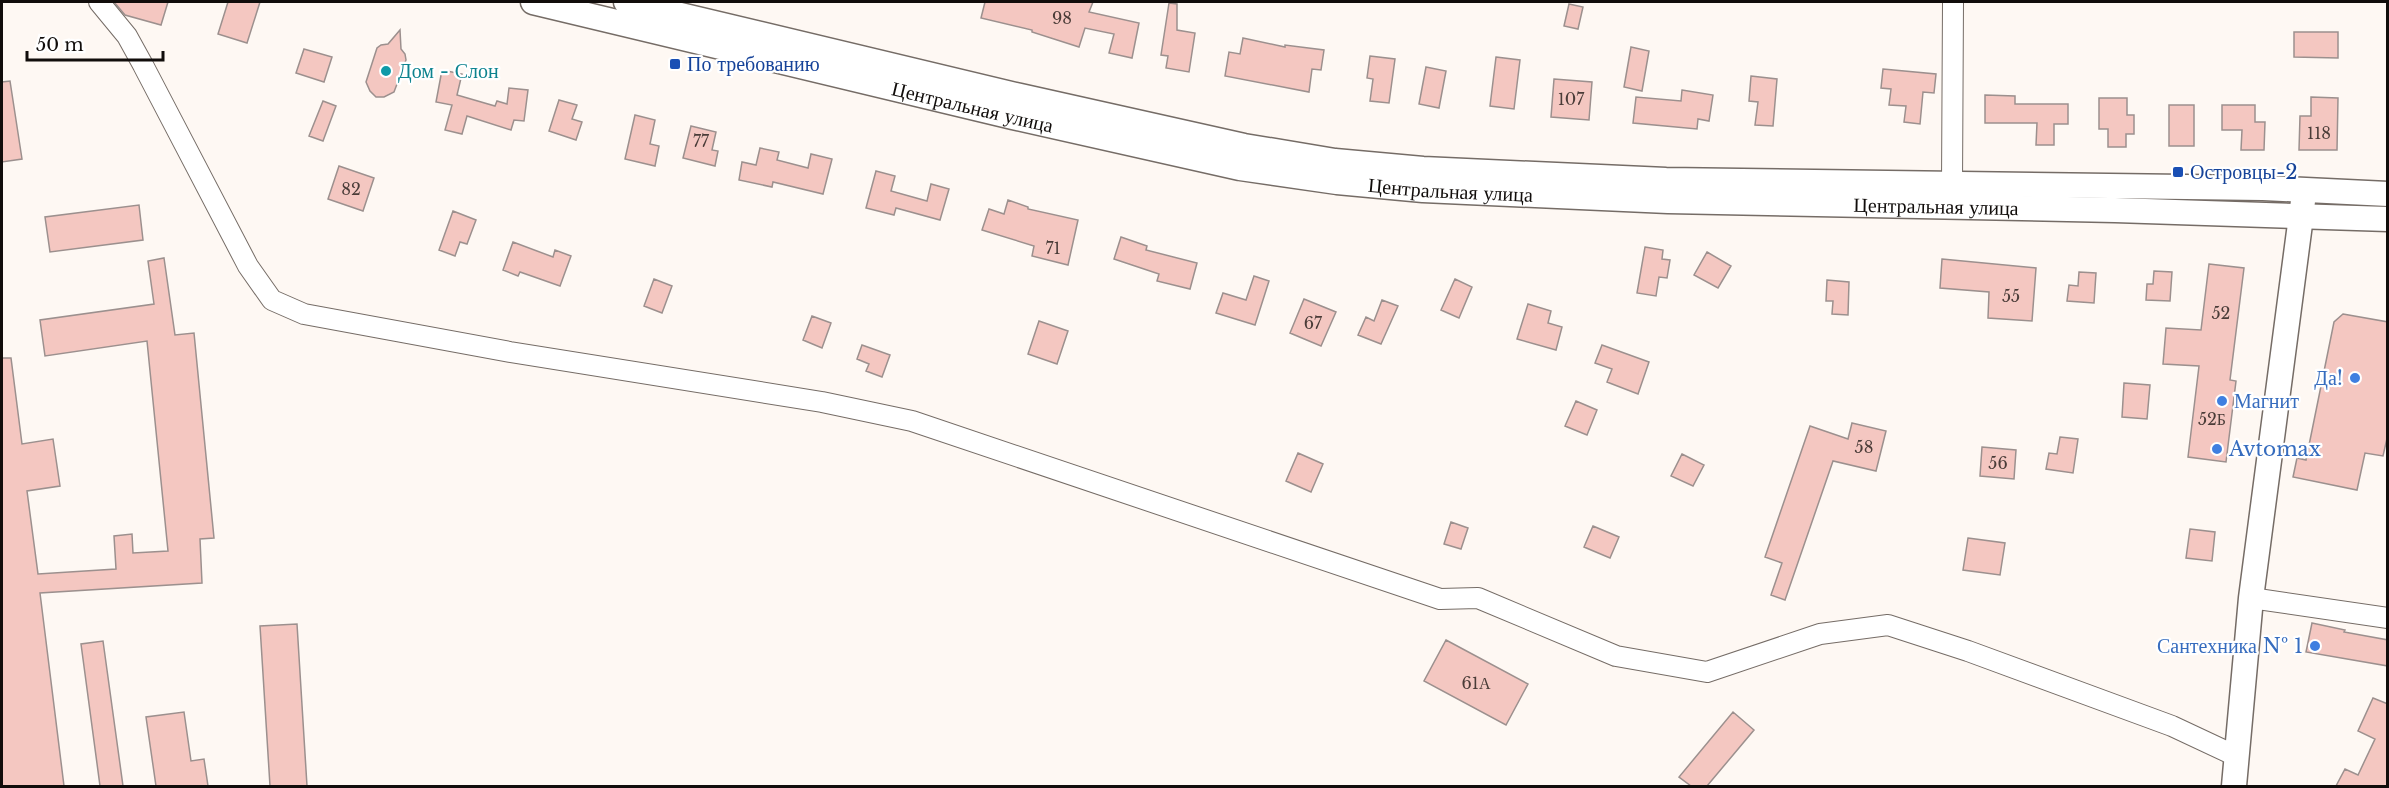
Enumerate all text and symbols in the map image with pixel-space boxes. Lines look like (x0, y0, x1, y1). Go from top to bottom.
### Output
house number: 98 (1052, 8, 1072, 28)
scale bar (27, 24, 164, 62)
text: 50 m (36, 34, 84, 56)
place label: По требованию (687, 52, 820, 76)
marker: По требованию (668, 57, 682, 71)
place label: Дом - Слон (398, 59, 499, 83)
marker: Дом - Слон (379, 64, 393, 78)
street label: Центральная улица (889, 76, 1056, 138)
house number: 107 (1558, 89, 1585, 109)
house number: 118 (2307, 123, 2331, 143)
house number: 77 (693, 131, 710, 151)
place label: Островцы-2 (2190, 160, 2297, 184)
marker: Островцы-2 (2171, 165, 2185, 179)
street label: Центральная улица (1367, 173, 1533, 207)
house number: 82 (341, 179, 361, 199)
street label: Центральная улица (1853, 193, 2019, 220)
house number: 71 (1045, 238, 1061, 258)
house number: 55 (2002, 286, 2020, 306)
house number: 52 (2212, 303, 2230, 323)
house number: 67 (1304, 313, 1323, 333)
place label: Да! (2314, 366, 2343, 390)
marker: Да! (2348, 371, 2362, 385)
place label: Магнит (2234, 389, 2299, 413)
marker: Магнит (2215, 394, 2229, 408)
house number: 52Б (2198, 409, 2226, 429)
house number: 58 (1855, 437, 1873, 457)
place label: Avtomax (2228, 437, 2321, 461)
marker: Avtomax (2210, 442, 2224, 456)
house number: 56 (1988, 453, 2008, 473)
place label: Сантехника № 1 (2157, 634, 2303, 658)
marker: Сантехника № 1 (2308, 639, 2322, 653)
house number: 61А (1462, 673, 1491, 693)

